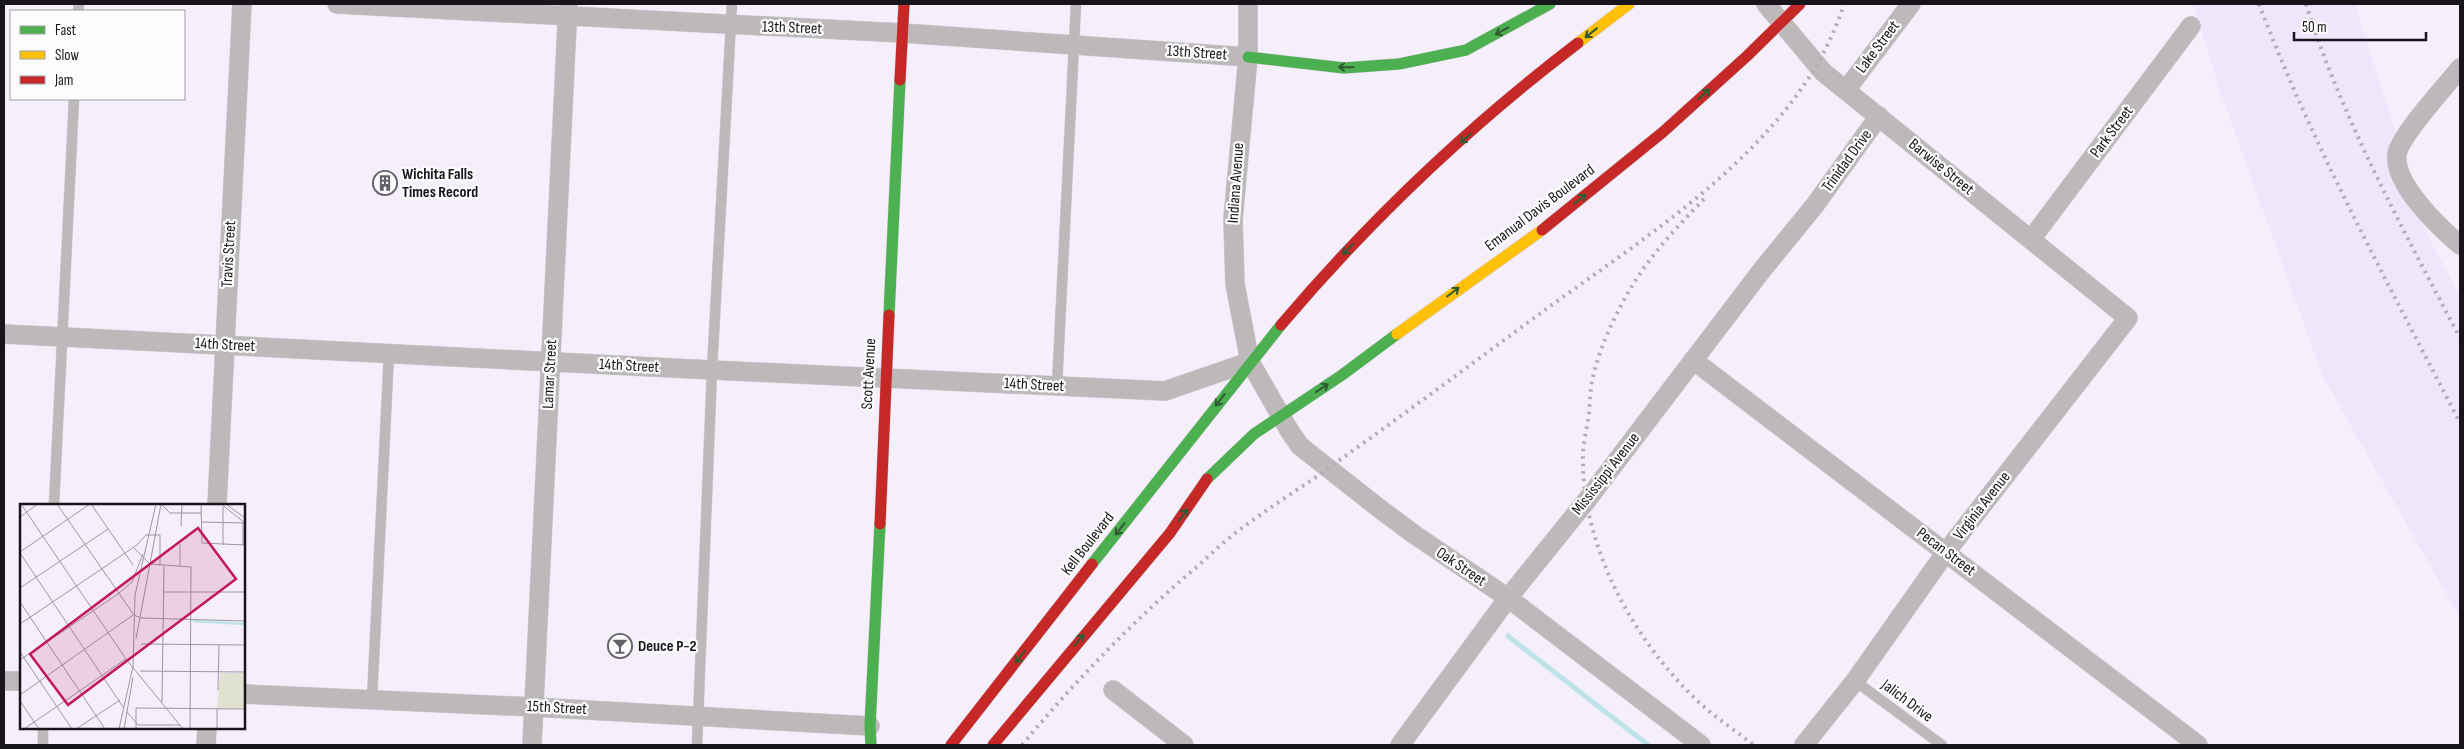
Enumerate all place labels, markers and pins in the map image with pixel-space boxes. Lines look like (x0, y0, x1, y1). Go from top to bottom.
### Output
place label: Wichita Falls Times Record (402, 165, 478, 202)
building icon: Wichita Falls Times Record (372, 170, 398, 196)
bar icon: Deuce P-2 (607, 633, 633, 659)
place label: Deuce P-2 (638, 637, 697, 656)

